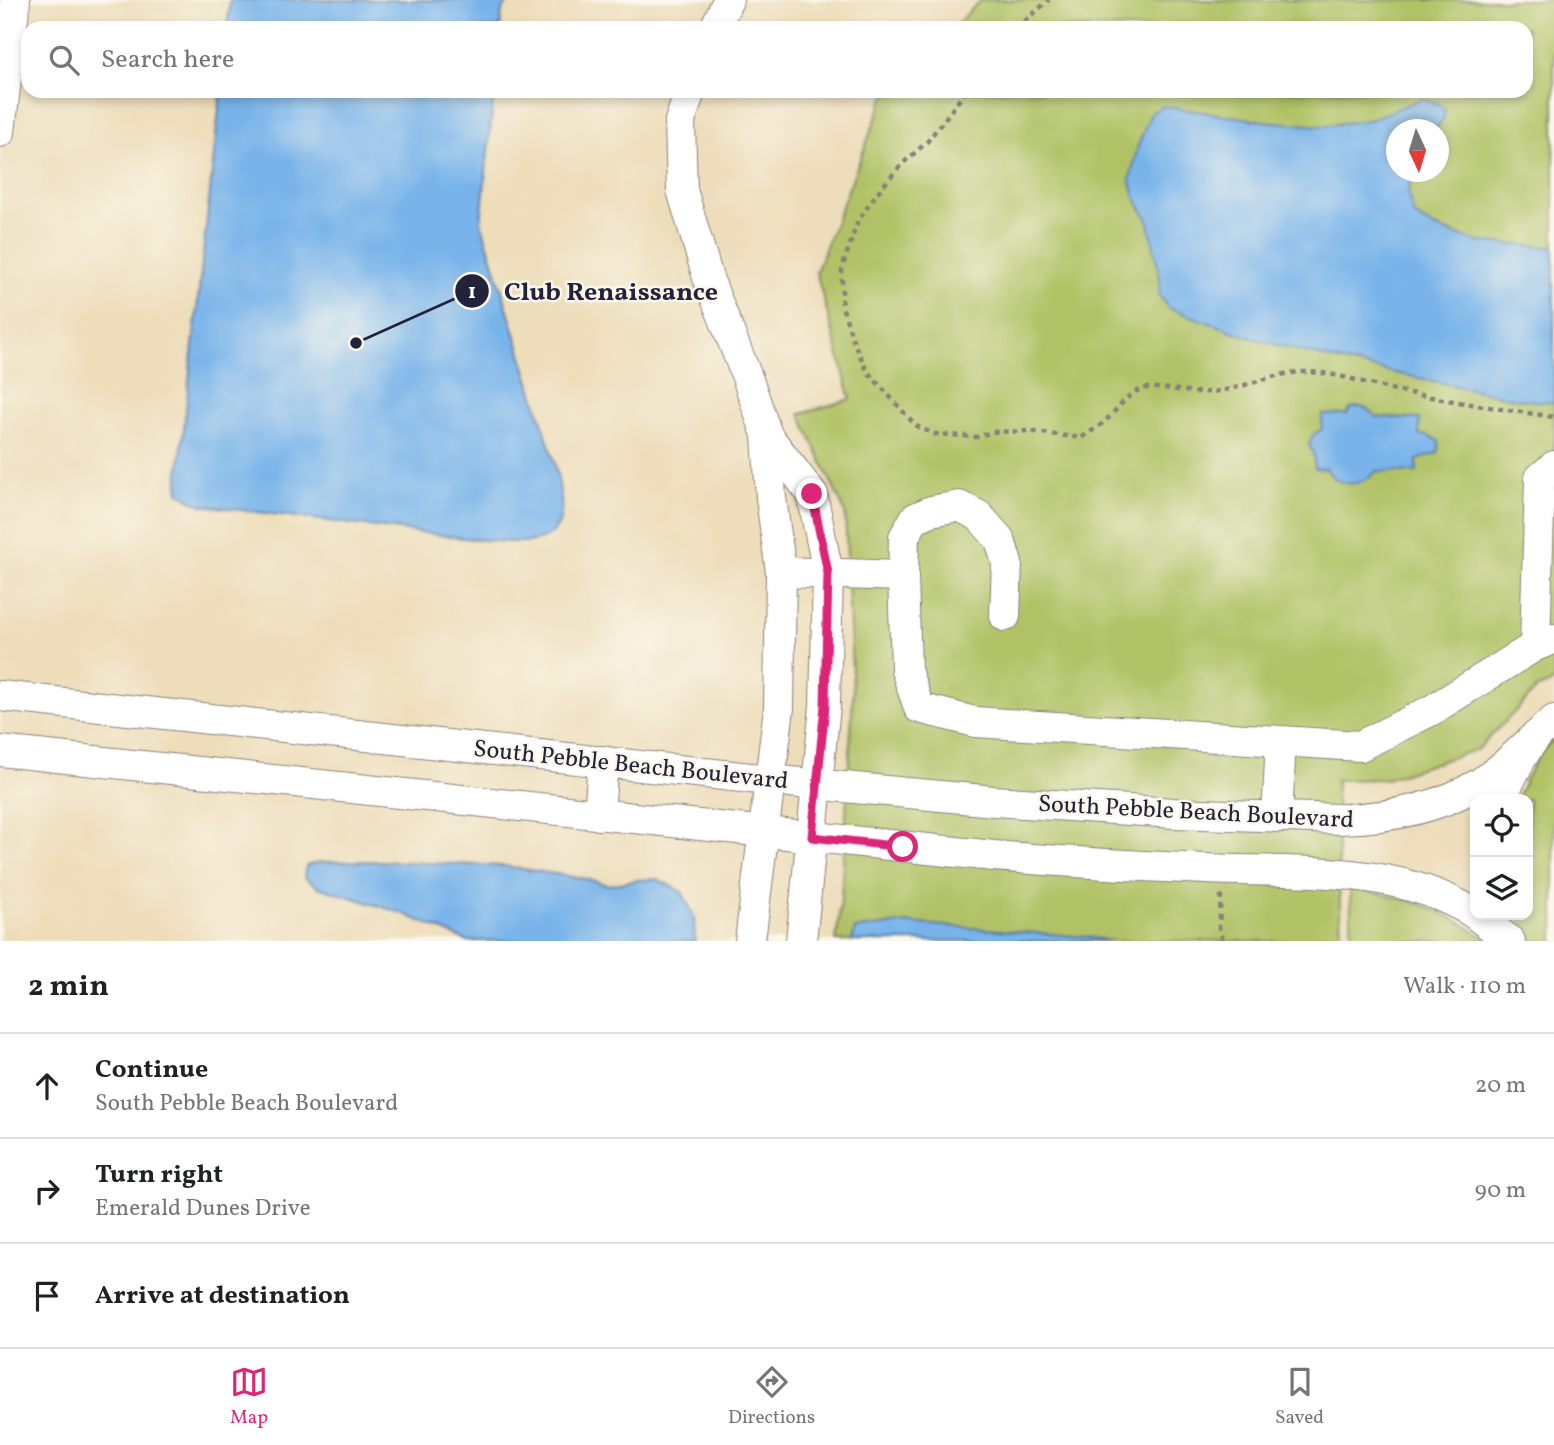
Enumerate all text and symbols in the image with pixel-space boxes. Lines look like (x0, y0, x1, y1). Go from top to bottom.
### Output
search box (21, 21, 1533, 98)
icon: search (45, 41, 83, 79)
text: Search here (101, 42, 234, 78)
north arrow (1386, 119, 1449, 182)
callout: Club Renaissance (455, 267, 732, 314)
text: Club Renaissance (504, 275, 718, 311)
text: 1 (468, 278, 476, 307)
route end (796, 478, 827, 509)
street label: South Pebble Beach Boulevard (472, 733, 790, 799)
street label: South Pebble Beach Boulevard (1037, 788, 1355, 838)
map controls (1470, 794, 1533, 920)
button: locate (1470, 794, 1533, 857)
route start (887, 831, 918, 862)
button: layers (1470, 857, 1533, 920)
text: 2 min (28, 966, 109, 1008)
text: Walk · 110 m (1403, 971, 1526, 1003)
text: Continue (95, 1052, 208, 1088)
icon: ahead (28, 1067, 66, 1105)
text: 20 m (1475, 1070, 1526, 1102)
text: South Pebble Beach Boulevard (95, 1088, 398, 1120)
text: Turn right (95, 1157, 223, 1193)
icon: right (28, 1172, 66, 1210)
text: 90 m (1475, 1175, 1526, 1207)
text: Emerald Dunes Drive (95, 1193, 311, 1225)
icon: arrive (28, 1277, 66, 1315)
text: Arrive at destination (95, 1278, 350, 1314)
tab: Map (230, 1363, 268, 1431)
tab: Directions (728, 1363, 815, 1431)
tab: Saved (1275, 1363, 1324, 1431)

